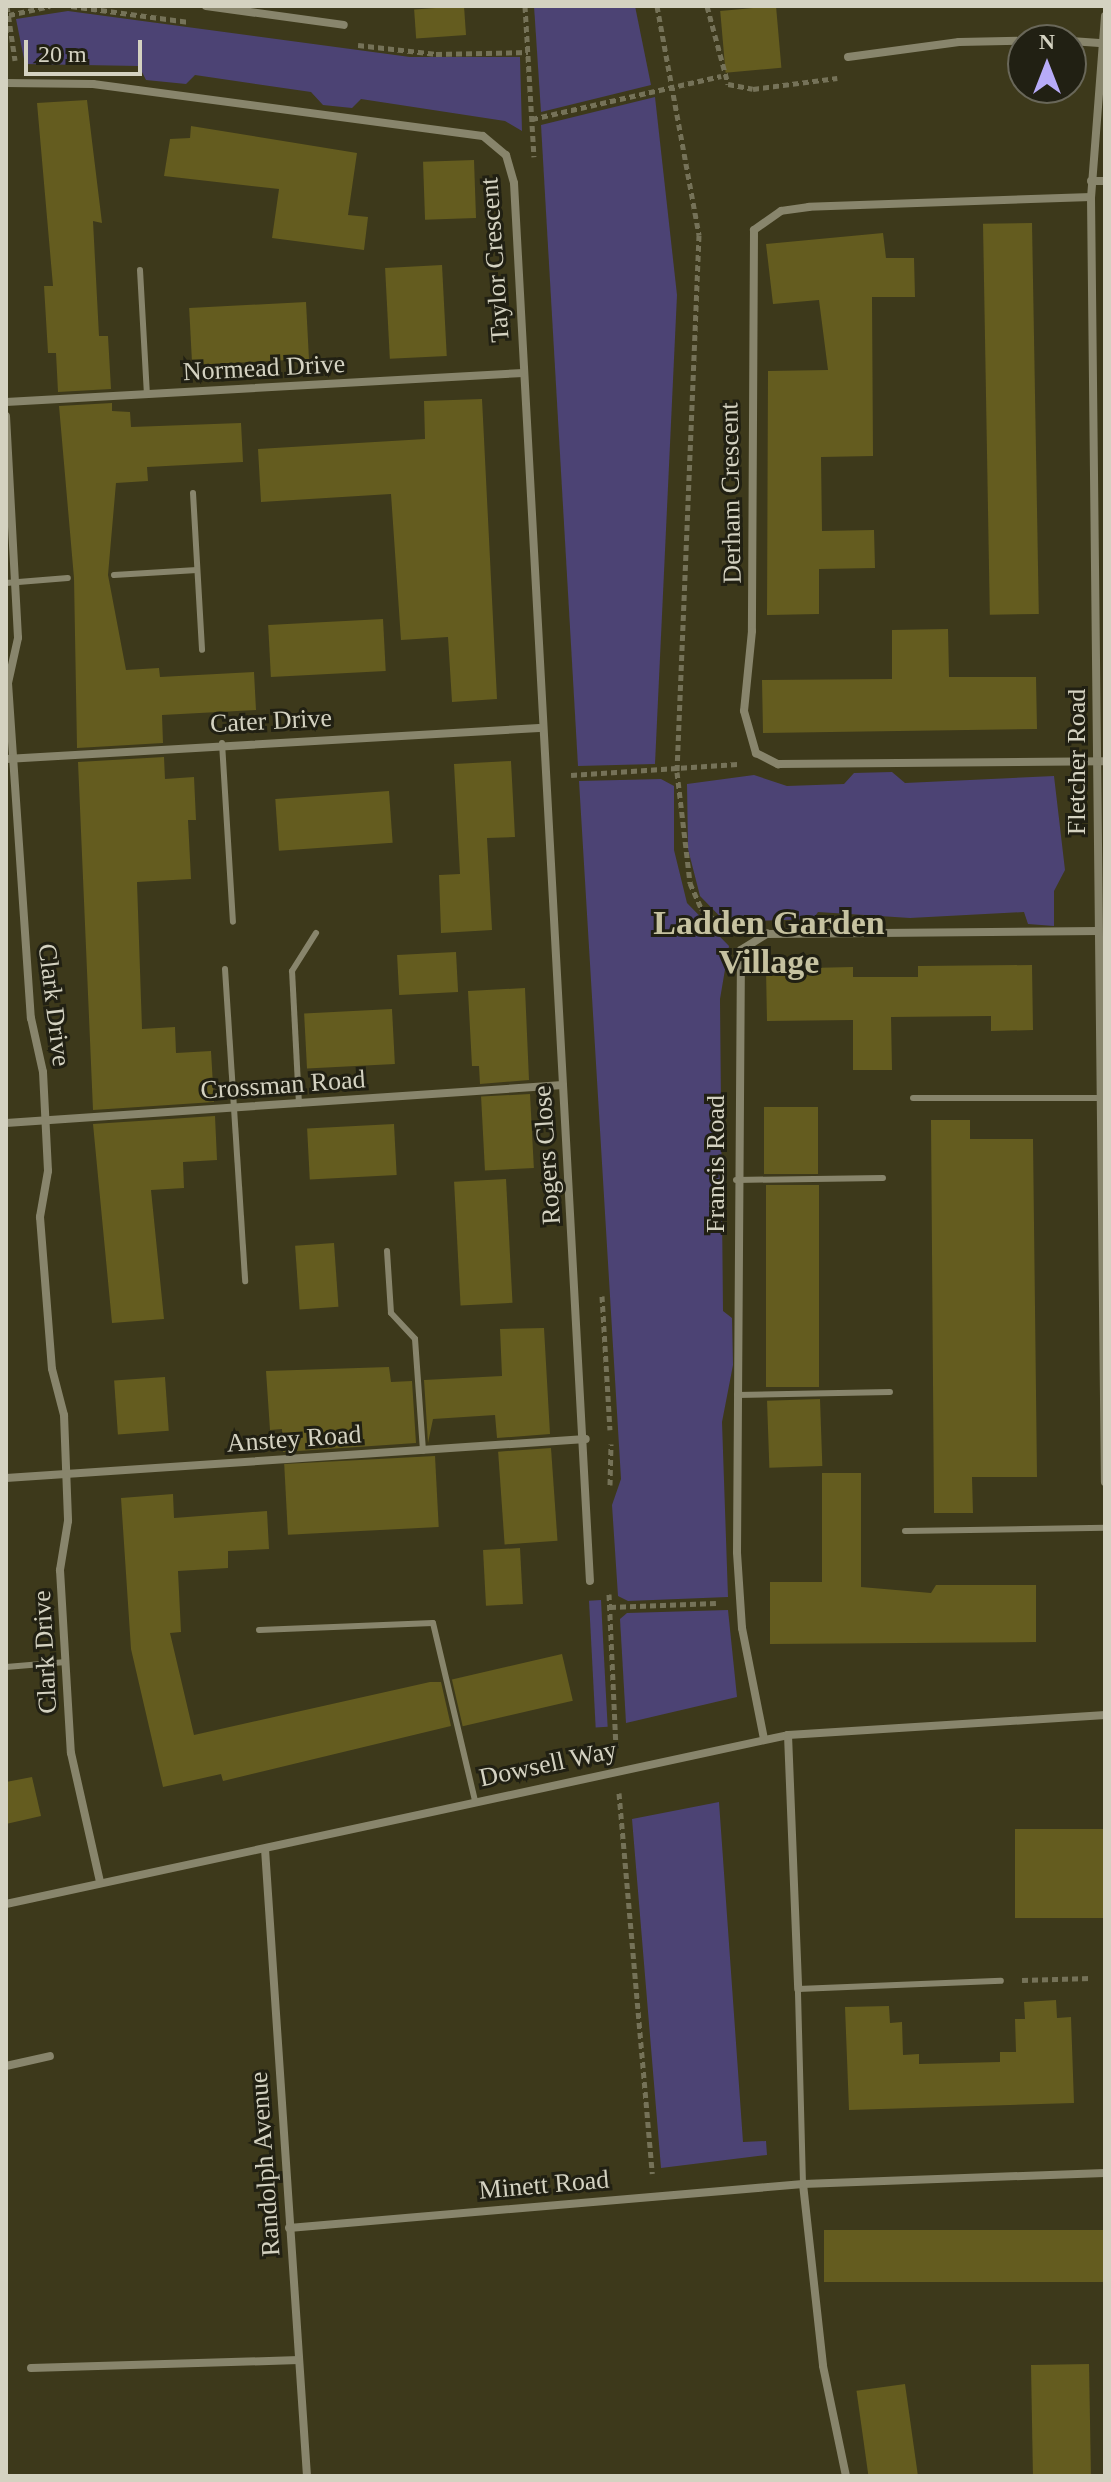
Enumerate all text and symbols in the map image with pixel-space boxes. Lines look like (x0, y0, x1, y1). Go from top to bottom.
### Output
scale bar (28, 24, 146, 74)
north arrow (1007, 24, 1087, 104)
text: N (1039, 29, 1055, 54)
text: 20 m (38, 41, 87, 67)
street label: Taylor Crescent (474, 177, 516, 343)
street label: Normead Drive (182, 348, 346, 388)
street label: Derham Crescent (714, 402, 748, 584)
street label: Fletcher Road (1061, 689, 1093, 835)
street label: Cater Drive (209, 702, 333, 740)
district label: Ladden Garden Village (653, 902, 885, 982)
street label: Clark Drive (31, 942, 77, 1068)
street label: Crossman Road (199, 1064, 367, 1106)
street label: Rogers Close (527, 1084, 567, 1226)
street label: Francis Road (700, 1095, 732, 1233)
street label: Anstey Road (226, 1419, 362, 1459)
street label: Clark Drive (26, 1590, 64, 1714)
street label: Dowsell Way (476, 1734, 620, 1794)
street label: Randolph Avenue (243, 2070, 287, 2258)
street label: Minett Road (478, 2164, 610, 2206)

